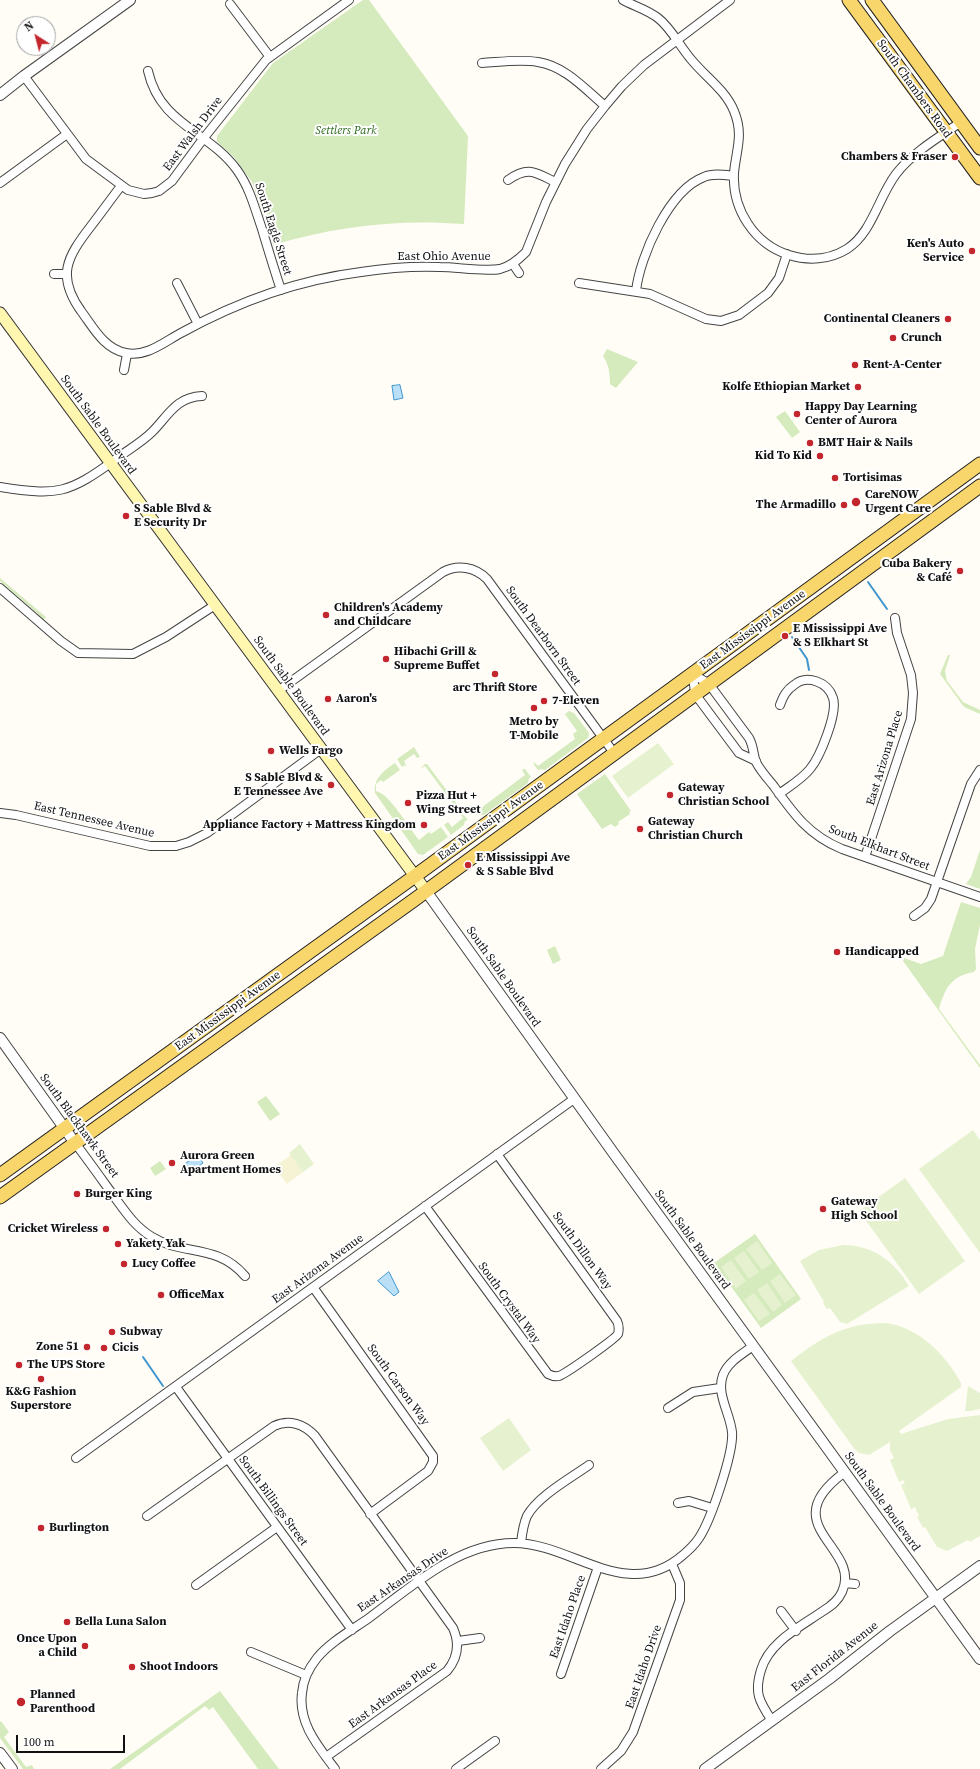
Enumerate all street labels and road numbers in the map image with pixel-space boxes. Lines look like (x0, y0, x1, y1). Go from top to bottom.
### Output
street label: South Chambers Road (873, 37, 955, 141)
street label: East Walsh Drive (160, 94, 226, 174)
street label: South Eagle Street (251, 181, 295, 277)
street label: East Ohio Avenue (397, 250, 491, 264)
street label: South Sable Boulevard (57, 372, 139, 478)
street label: South Dearborn Street (502, 584, 584, 688)
street label: East Mississippi Avenue (697, 587, 809, 673)
street label: South Sable Boulevard (250, 633, 332, 739)
street label: East Arizona Place (864, 709, 906, 807)
street label: East Mississippi Avenue (435, 778, 547, 864)
street label: East Tennessee Avenue (32, 799, 156, 841)
street label: South Elkhart Street (826, 822, 932, 874)
street label: South Sable Boulevard (463, 924, 543, 1030)
street label: East Mississippi Avenue (172, 968, 284, 1054)
street label: South Blackhawk Street (36, 1071, 122, 1181)
street label: South Sable Boulevard (651, 1187, 733, 1293)
street label: South Dillon Way (549, 1209, 615, 1293)
street label: East Arizona Avenue (269, 1231, 367, 1307)
street label: South Crystal Way (475, 1260, 543, 1346)
street label: South Carson Way (364, 1342, 432, 1428)
street label: South Sable Boulevard (841, 1449, 923, 1555)
street label: South Billings Street (235, 1453, 311, 1549)
street label: East Arkansas Drive (355, 1544, 451, 1616)
street label: East Idaho Place (547, 1573, 589, 1661)
street label: East Florida Avenue (789, 1619, 881, 1695)
street label: East Idaho Drive (623, 1623, 665, 1711)
street label: East Arkansas Place (346, 1658, 440, 1732)

